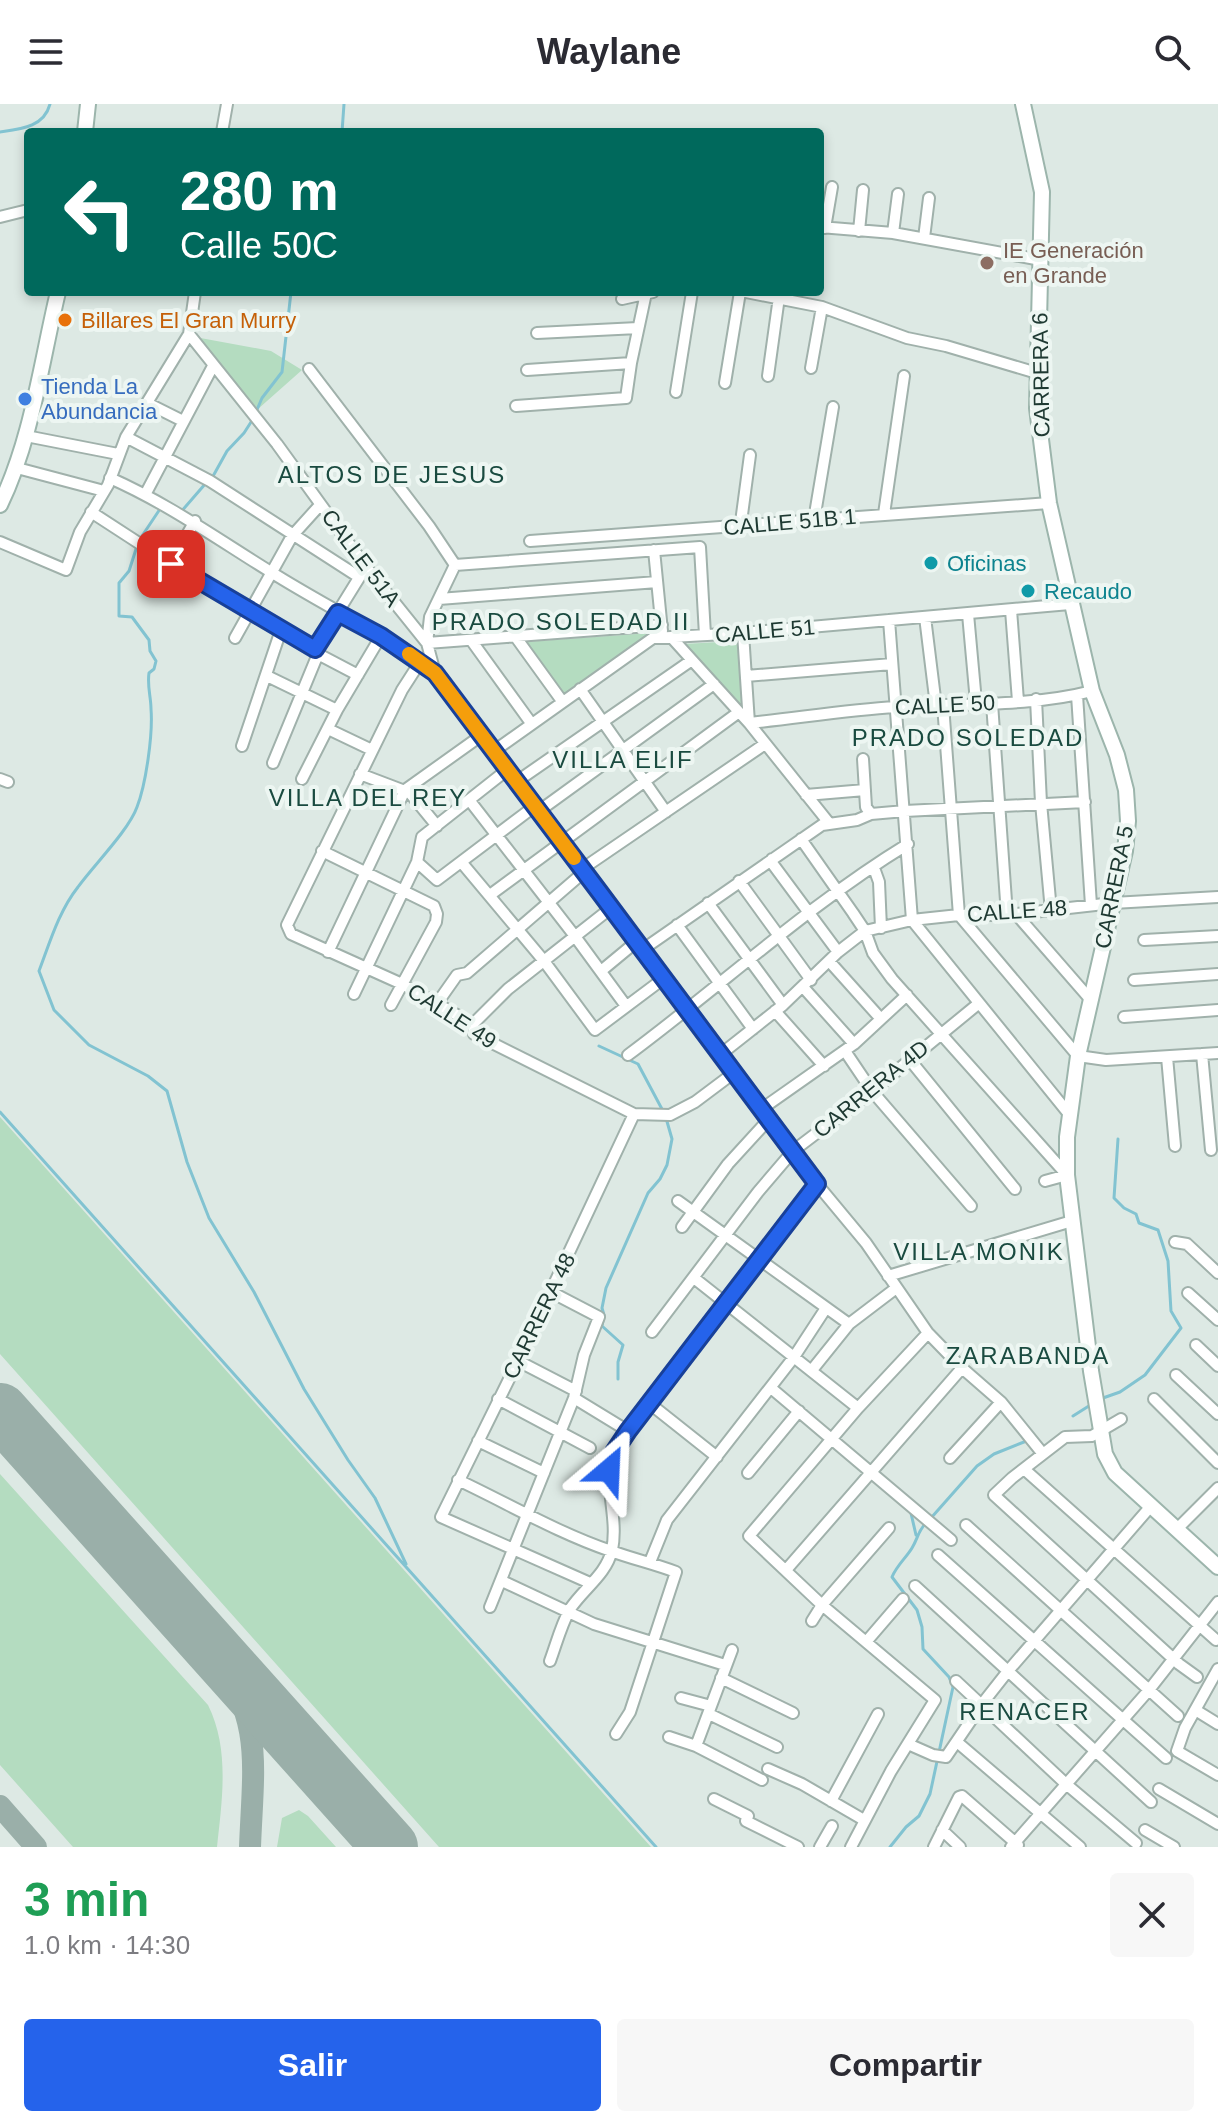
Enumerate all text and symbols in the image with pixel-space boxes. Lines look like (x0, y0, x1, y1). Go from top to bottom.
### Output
icon: menu (24, 30, 68, 74)
icon: search (1150, 30, 1194, 74)
text: Waylane (537, 31, 681, 72)
text: 280 m (180, 159, 339, 222)
icon: left (48, 160, 152, 264)
text: Calle 50C (180, 225, 338, 266)
place label: IE Generación en Grande (1003, 238, 1144, 288)
marker: IE Generación en Grande (978, 254, 996, 272)
place label: Billares El Gran Murry (81, 308, 296, 333)
marker: Billares El Gran Murry (56, 311, 74, 329)
street label: CARRERA 6 (1027, 312, 1055, 438)
place label: Tienda La Abundancia (41, 374, 158, 424)
marker: Tienda La Abundancia (16, 390, 34, 408)
district label: ALTOS DE JESUS (278, 461, 506, 488)
street label: CALLE 51B 1 (723, 504, 857, 540)
street label: CALLE 51A (316, 505, 406, 612)
pin (137, 530, 205, 598)
icon: arrive (149, 542, 193, 586)
place label: Oficinas (947, 551, 1026, 576)
marker: Oficinas (922, 554, 940, 572)
place label: Recaudo (1044, 579, 1132, 604)
marker: Recaudo (1019, 582, 1037, 600)
district label: PRADO SOLEDAD II (432, 608, 690, 635)
street label: CALLE 51 (714, 614, 816, 648)
street label: CALLE 50 (894, 690, 996, 720)
district label: PRADO SOLEDAD (852, 724, 1084, 751)
district label: VILLA ELIF (552, 746, 694, 773)
district label: VILLA DEL REY (269, 784, 467, 811)
street label: CARRERA 5 (1090, 823, 1138, 951)
street label: CALLE 48 (966, 895, 1068, 927)
street label: CALLE 49 (403, 978, 501, 1054)
street label: CARRERA 4D (809, 1035, 933, 1143)
district label: VILLA MONIK (893, 1238, 1065, 1265)
street label: CARRERA 48 (498, 1249, 580, 1383)
district label: ZARABANDA (946, 1342, 1110, 1369)
position arrow (567, 1428, 651, 1512)
district label: RENACER (959, 1698, 1091, 1725)
text: 3 min (24, 1873, 149, 1926)
button: close (1110, 1873, 1194, 1957)
text: 1.0 km · 14:30 (24, 1930, 190, 1960)
button: Salir (24, 2019, 601, 2111)
button: Compartir (617, 2019, 1194, 2111)

